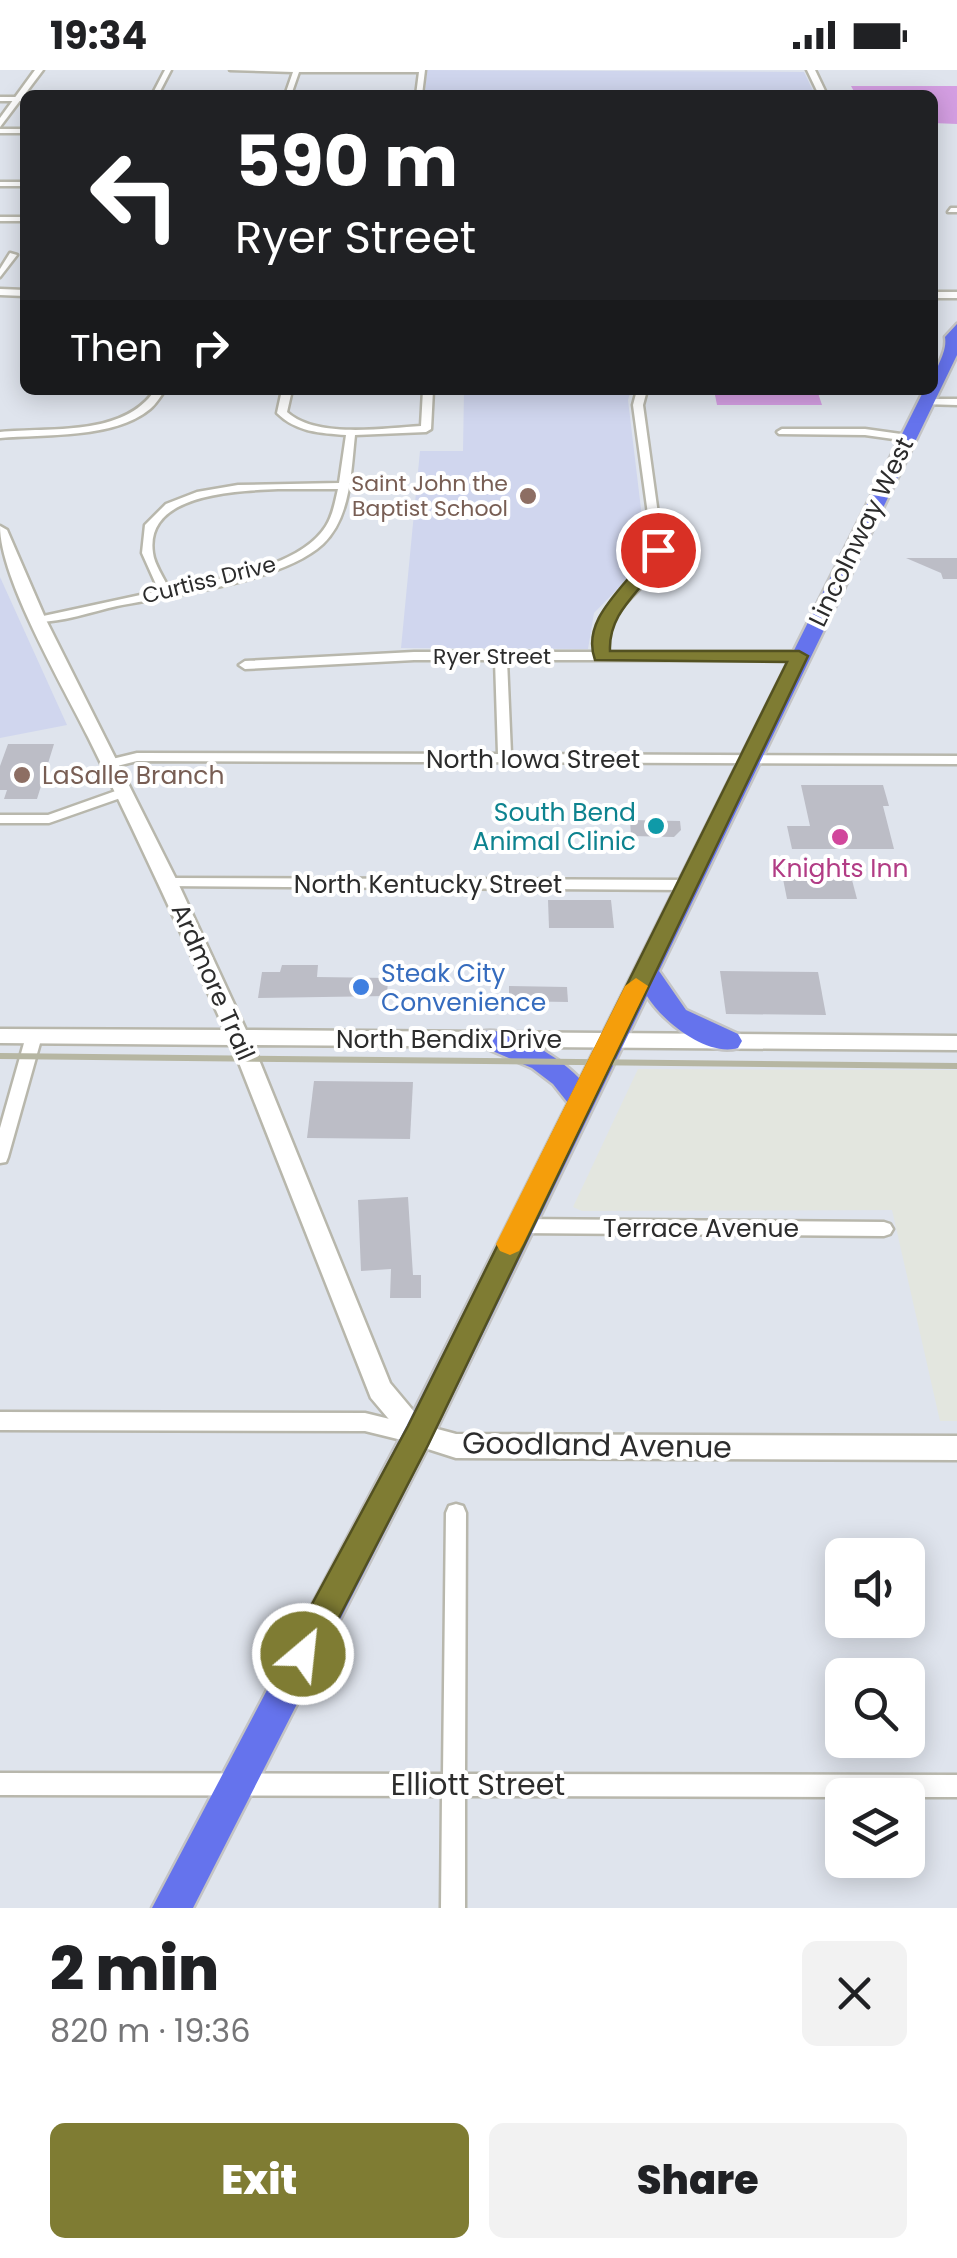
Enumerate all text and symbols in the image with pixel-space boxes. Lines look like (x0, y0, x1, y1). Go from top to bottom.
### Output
text: 19:34 (50, 9, 147, 62)
text: 590 m (235, 112, 458, 211)
icon: left (70, 130, 200, 260)
text: Ryer Street (235, 206, 476, 269)
icon: right (183, 320, 238, 375)
text: Then (70, 321, 163, 374)
street label: Lincolnway West (800, 432, 922, 632)
place label: Saint John the Baptist School (351, 468, 508, 524)
marker: Saint John the Baptist School (517, 485, 539, 507)
pin (616, 508, 701, 593)
icon: arrive (631, 523, 686, 578)
street label: Curtiss Drive (139, 548, 279, 612)
street label: Ryer Street (433, 641, 551, 672)
street label: North Iowa Street (426, 742, 640, 777)
place label: LaSalle Branch (42, 758, 224, 793)
marker: LaSalle Branch (11, 764, 33, 786)
place label: South Bend Animal Clinic (473, 795, 636, 859)
marker: South Bend Animal Clinic (645, 815, 667, 837)
marker: Knights Inn (829, 826, 851, 848)
place label: Knights Inn (771, 851, 909, 886)
street label: North Kentucky Street (294, 867, 562, 902)
street label: Ardmore Trail (163, 898, 263, 1066)
place label: Steak City Convenience (381, 956, 546, 1020)
marker: Steak City Convenience (350, 976, 372, 998)
street label: North Bendix Drive (336, 1022, 562, 1057)
street label: Terrace Avenue (603, 1211, 799, 1246)
street label: Goodland Avenue (462, 1421, 732, 1469)
map controls (825, 1538, 925, 1878)
button: sound (825, 1538, 925, 1638)
position arrow (251, 1602, 355, 1706)
button: search (825, 1658, 925, 1758)
street label: Elliott Street (391, 1763, 565, 1806)
button: layers (825, 1778, 925, 1878)
text: 2 min (50, 1927, 219, 2011)
button: close (802, 1941, 907, 2046)
text: 820 m · 19:36 (50, 2008, 250, 2053)
button: Exit (50, 2123, 469, 2238)
button: Share (489, 2123, 907, 2238)

